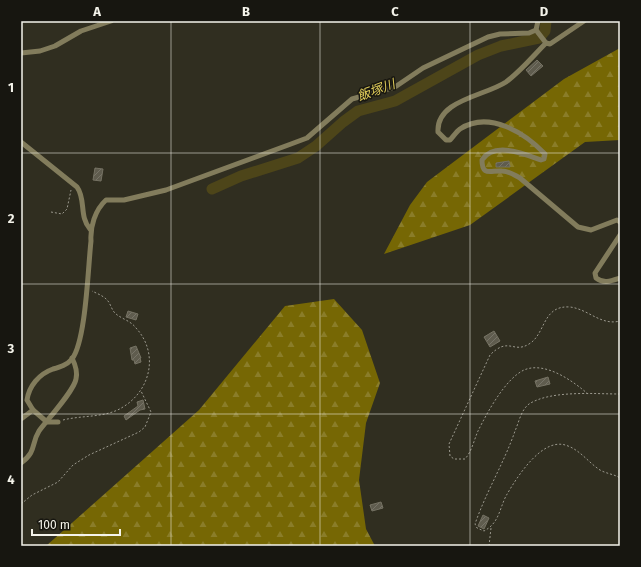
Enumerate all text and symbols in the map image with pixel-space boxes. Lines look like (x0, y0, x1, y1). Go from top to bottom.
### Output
text: A (92, 4, 101, 19)
text: B (242, 4, 250, 19)
text: C (391, 4, 399, 19)
text: D (540, 4, 549, 19)
water label: 飯塚川 (355, 76, 399, 104)
text: 1 (8, 80, 14, 95)
text: 2 (8, 211, 15, 226)
text: 3 (7, 341, 15, 356)
text: 4 (7, 472, 15, 487)
scale bar (32, 511, 120, 537)
text: 100 m (38, 518, 70, 532)

